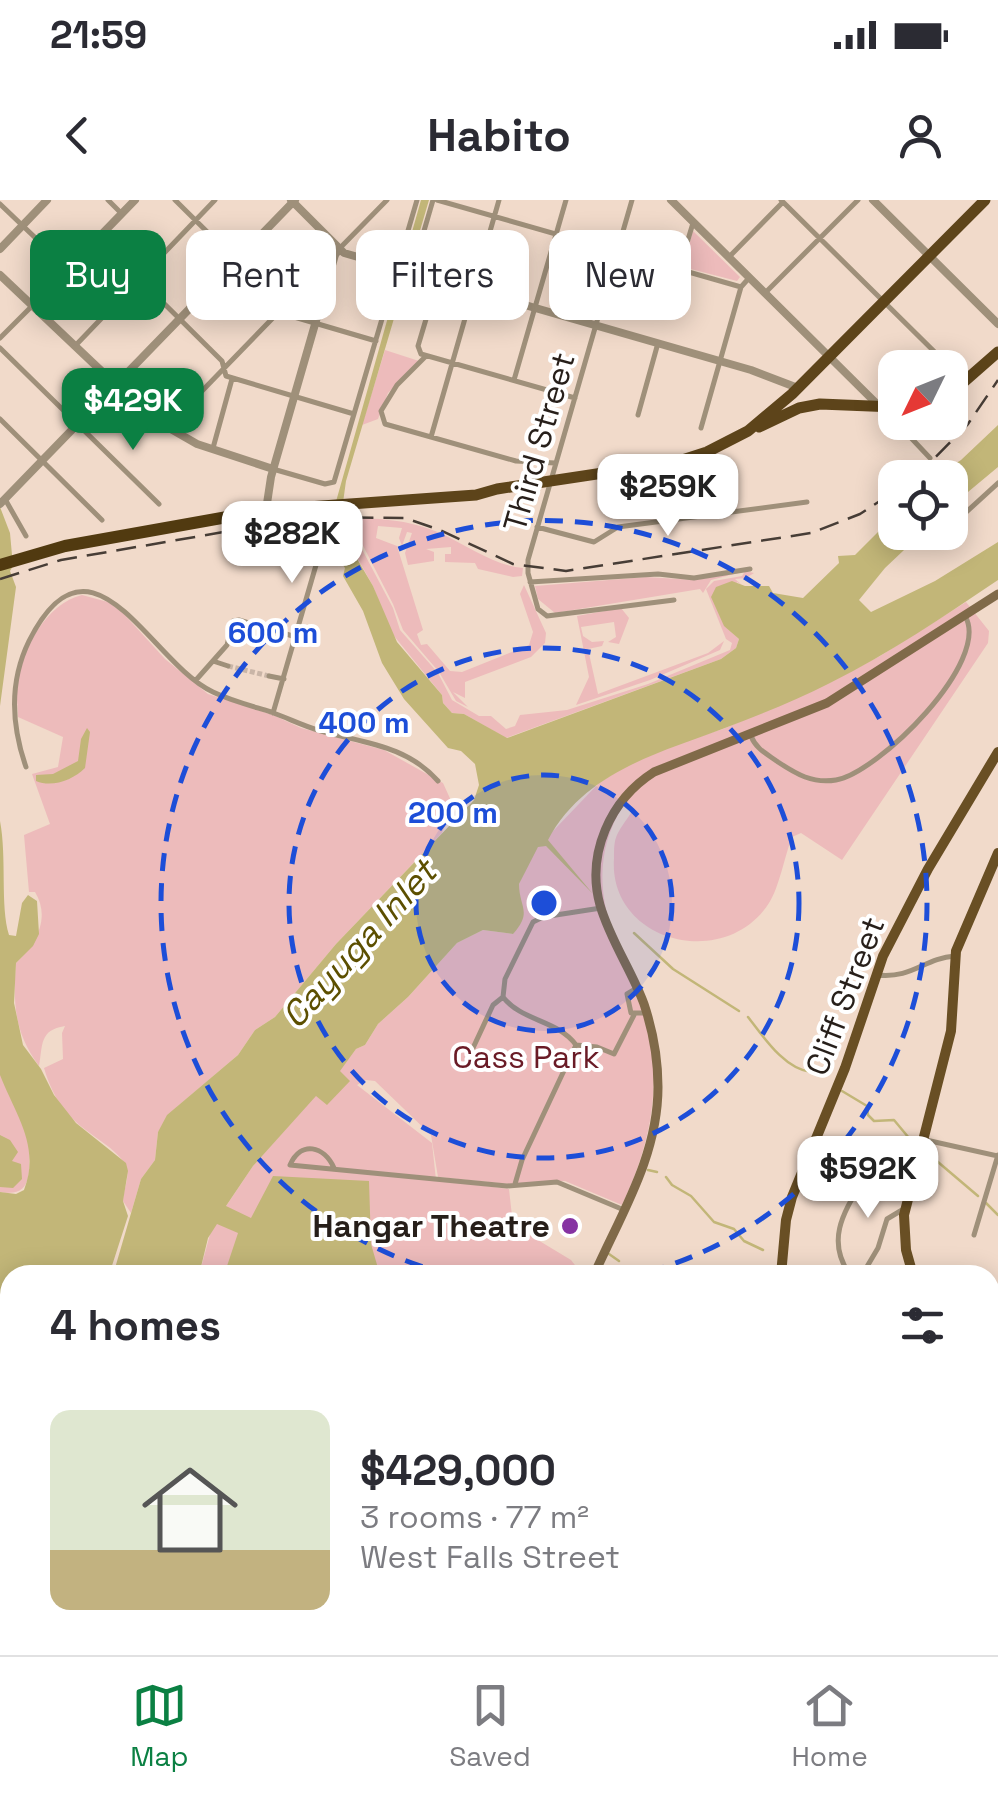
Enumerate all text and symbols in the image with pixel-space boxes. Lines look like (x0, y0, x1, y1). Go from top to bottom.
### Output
text: 21:59 (50, 11, 147, 59)
text: Habito (427, 107, 571, 164)
icon: back (50, 108, 105, 163)
icon: person (893, 108, 948, 163)
chip: Buy (30, 230, 166, 320)
chip: Rent (186, 230, 336, 320)
chip: Filters (356, 230, 529, 320)
chip: New (549, 230, 691, 320)
street label: Third Street (494, 348, 584, 536)
north arrow (878, 350, 968, 440)
map controls (878, 350, 968, 550)
pin: $429K (63, 368, 203, 453)
text: $429K (84, 380, 182, 420)
pin: $259K (598, 454, 738, 539)
button: locate (878, 460, 968, 550)
text: $259K (619, 466, 717, 506)
pin: $282K (222, 501, 362, 586)
text: $282K (244, 513, 340, 553)
text: 600 m (228, 613, 318, 652)
text: 400 m (318, 703, 410, 742)
text: 200 m (408, 793, 498, 832)
water label: Cayuga Inlet (272, 849, 448, 1037)
centre of rings (526, 885, 562, 921)
street label: Cliff Street (796, 911, 894, 1081)
park label: Cass Park (452, 1037, 600, 1077)
pin: $592K (798, 1136, 938, 1221)
text: $592K (819, 1148, 917, 1188)
place label: Hangar Theatre (313, 1206, 550, 1246)
marker: Hangar Theatre (559, 1215, 581, 1237)
icon: filters (895, 1298, 950, 1353)
text: 4 homes (50, 1299, 221, 1352)
text: $429,000 (360, 1444, 556, 1497)
icon: home (130, 1450, 250, 1570)
text: 3 rooms · 77 m² (360, 1497, 589, 1537)
text: West Falls Street (360, 1537, 620, 1577)
tab: Map (130, 1678, 189, 1774)
tab: Saved (449, 1678, 531, 1774)
tab: Home (791, 1678, 868, 1774)

